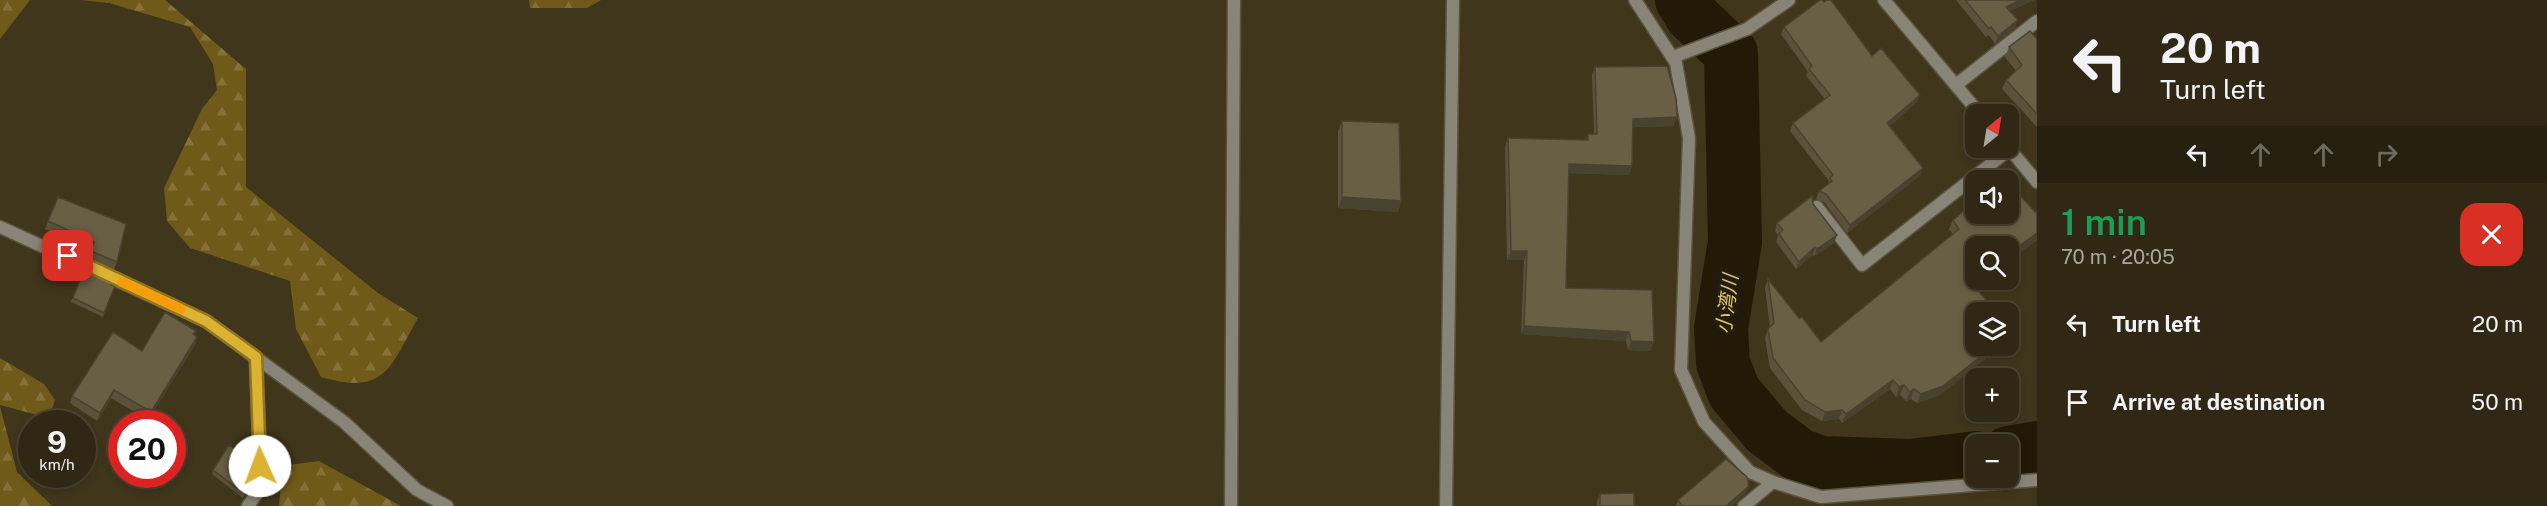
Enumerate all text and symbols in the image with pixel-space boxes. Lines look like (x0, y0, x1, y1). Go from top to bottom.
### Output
text: 20 m (2160, 23, 2261, 72)
icon: left (2061, 24, 2139, 102)
text: Turn left (2160, 73, 2266, 105)
north arrow (1965, 104, 2019, 158)
map controls (1965, 104, 2019, 488)
icon: left (2181, 138, 2214, 171)
icon: ahead (2244, 138, 2277, 171)
icon: ahead (2307, 138, 2340, 171)
icon: right (2370, 138, 2403, 171)
button: sound (1965, 170, 2019, 224)
text: 1 min (2061, 201, 2147, 243)
button: close (2460, 203, 2523, 266)
pin (42, 230, 93, 281)
button: search (1965, 236, 2019, 290)
icon: arrive (51, 239, 84, 272)
text: 70 m · 20:05 (2061, 245, 2175, 269)
water label: 小湾川 (1711, 271, 1743, 335)
button: layers (1965, 302, 2019, 356)
icon: left (2061, 308, 2094, 341)
text: Turn left (2112, 311, 2201, 337)
text: 20 m (2472, 311, 2523, 337)
button: + (1965, 368, 2019, 422)
icon: arrive (2061, 386, 2094, 419)
text: Arrive at destination (2112, 389, 2325, 415)
text: 50 m (2471, 389, 2523, 415)
speed limit sign: 20 (108, 410, 186, 488)
text: 9 (47, 424, 67, 460)
position arrow (228, 434, 292, 498)
button: − (1965, 434, 2019, 488)
text: km/h (39, 456, 75, 473)

